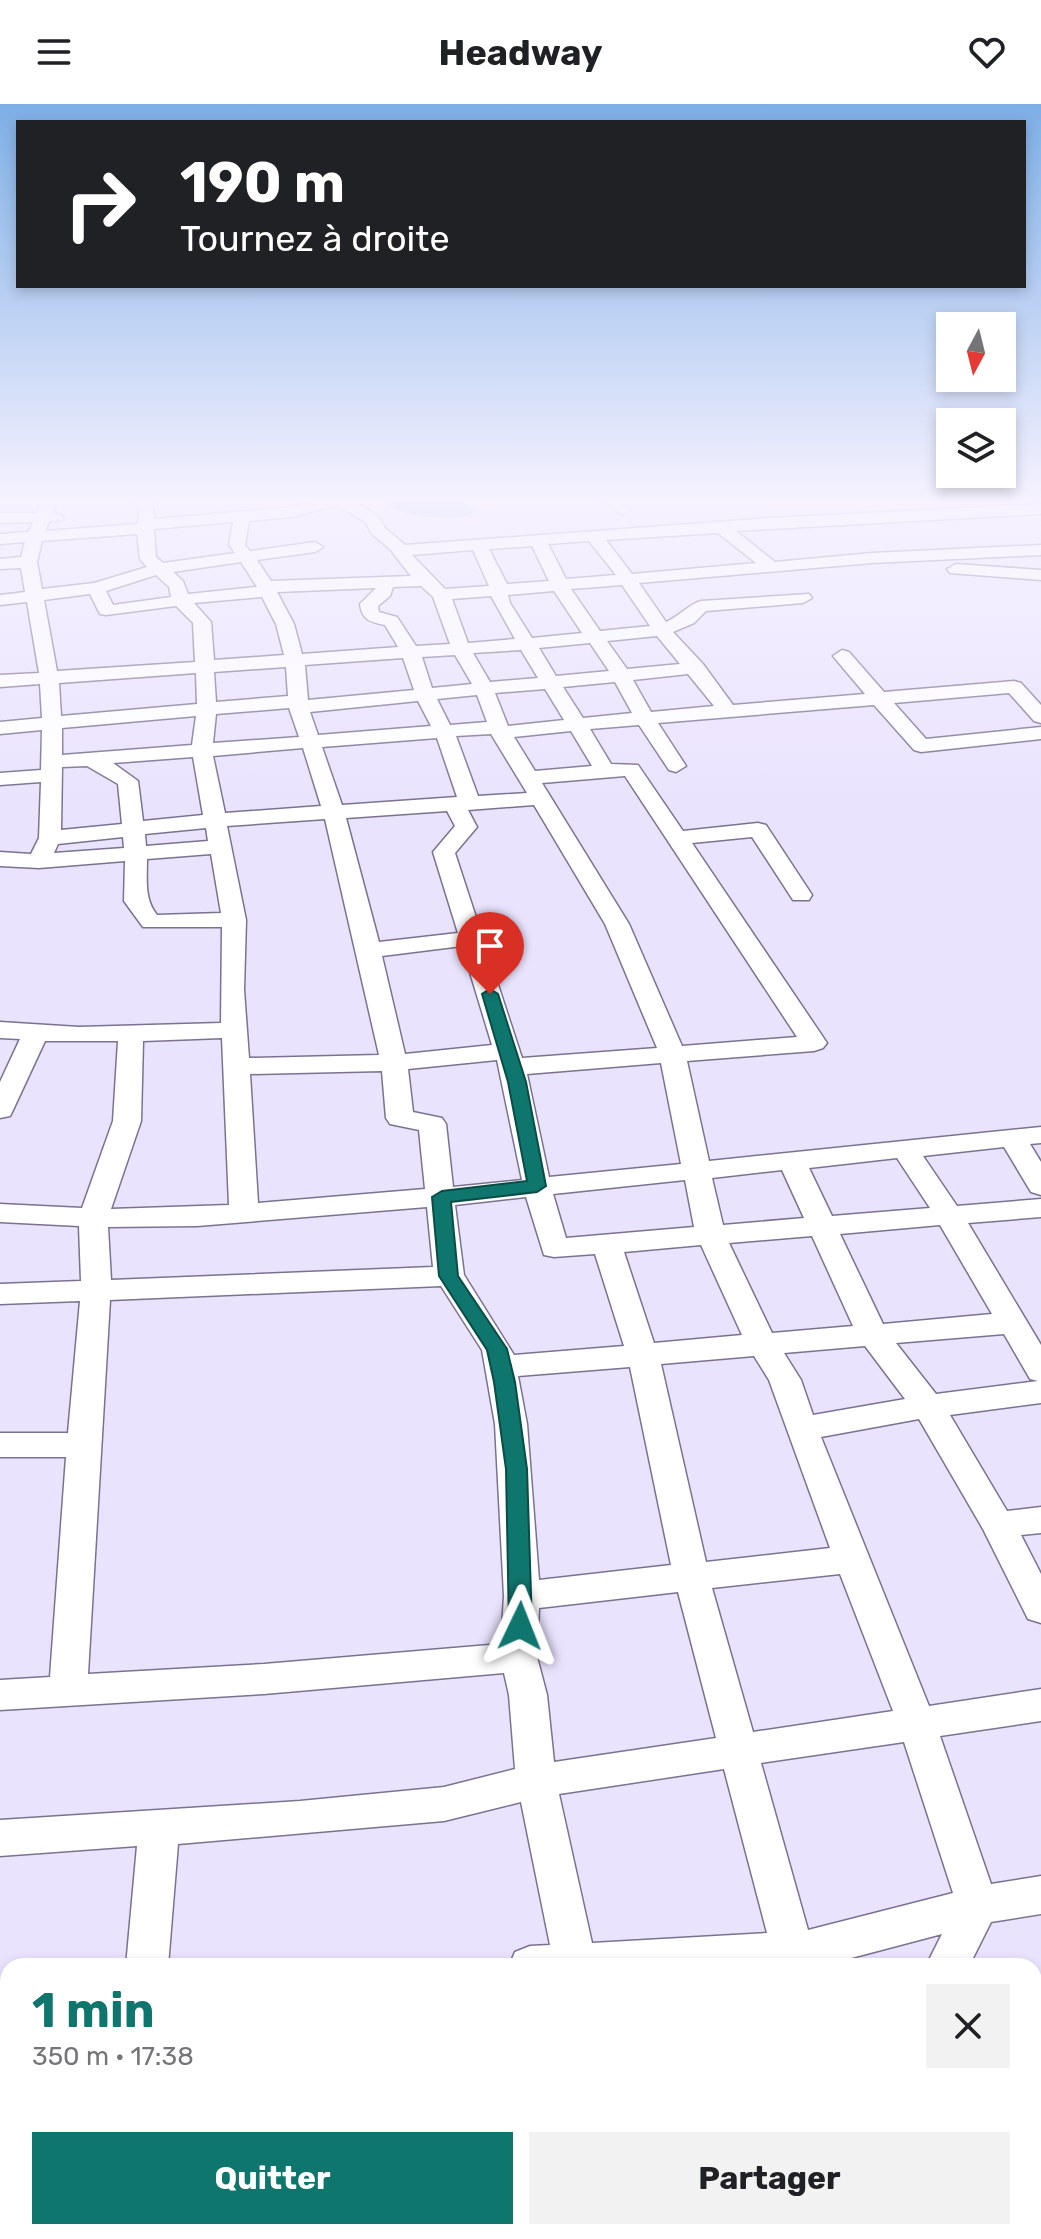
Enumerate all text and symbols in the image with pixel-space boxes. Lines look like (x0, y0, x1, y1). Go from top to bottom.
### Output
icon: menu (32, 30, 76, 74)
icon: heart (965, 30, 1009, 74)
text: Headway (439, 31, 602, 74)
text: 190 m (180, 150, 345, 216)
icon: right (48, 152, 152, 256)
text: Tournez à droite (180, 217, 450, 260)
north arrow (936, 312, 1016, 392)
map controls (936, 312, 1016, 488)
button: layers (936, 408, 1016, 488)
pin (456, 912, 524, 994)
icon: arrive (468, 924, 512, 968)
position arrow (478, 1584, 562, 1668)
text: 1 min (32, 1982, 155, 2039)
button: close (926, 1984, 1010, 2068)
text: 350 m · 17:38 (32, 2041, 194, 2072)
button: Quitter (32, 2132, 513, 2224)
button: Partager (529, 2132, 1010, 2224)

